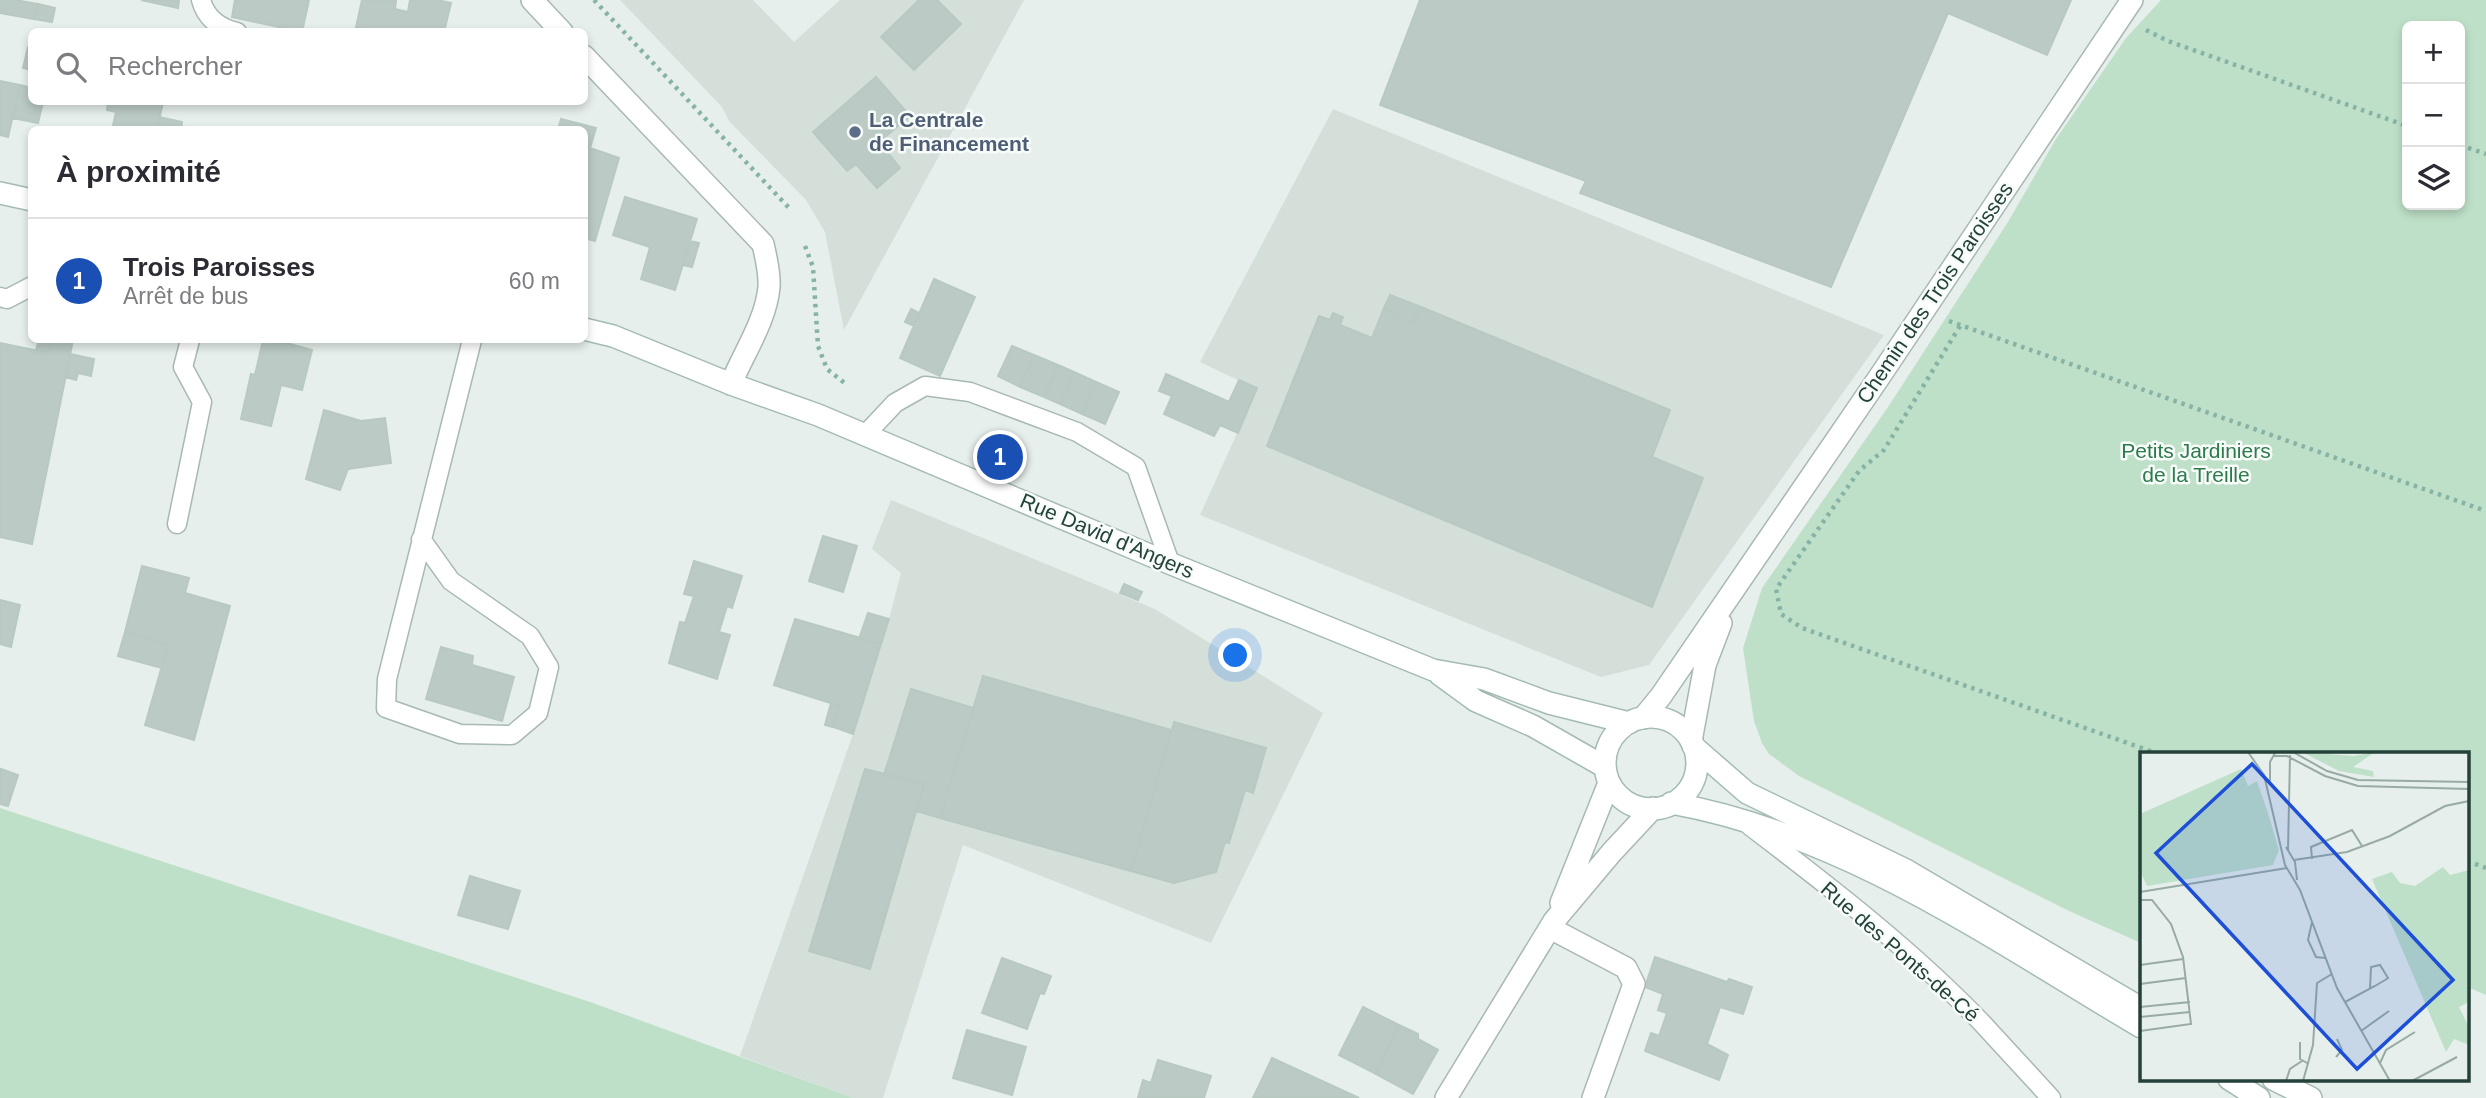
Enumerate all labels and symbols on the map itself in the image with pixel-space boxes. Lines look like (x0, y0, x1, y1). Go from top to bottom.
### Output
place label: La Centrale de Financement (869, 108, 1029, 155)
marker: La Centrale de Financement (847, 124, 863, 140)
street label: Chemin des Trois Paroisses (1852, 178, 2017, 408)
pin: 1 (977, 431, 1023, 483)
park label: Petits Jardiniers de la Treille (2121, 439, 2271, 486)
street label: Rue David d'Angers (1017, 489, 1197, 582)
your location (1218, 638, 1252, 672)
inset map (2140, 752, 2468, 1080)
street label: Rue des Ponts-de-Cé (1817, 877, 1984, 1027)

